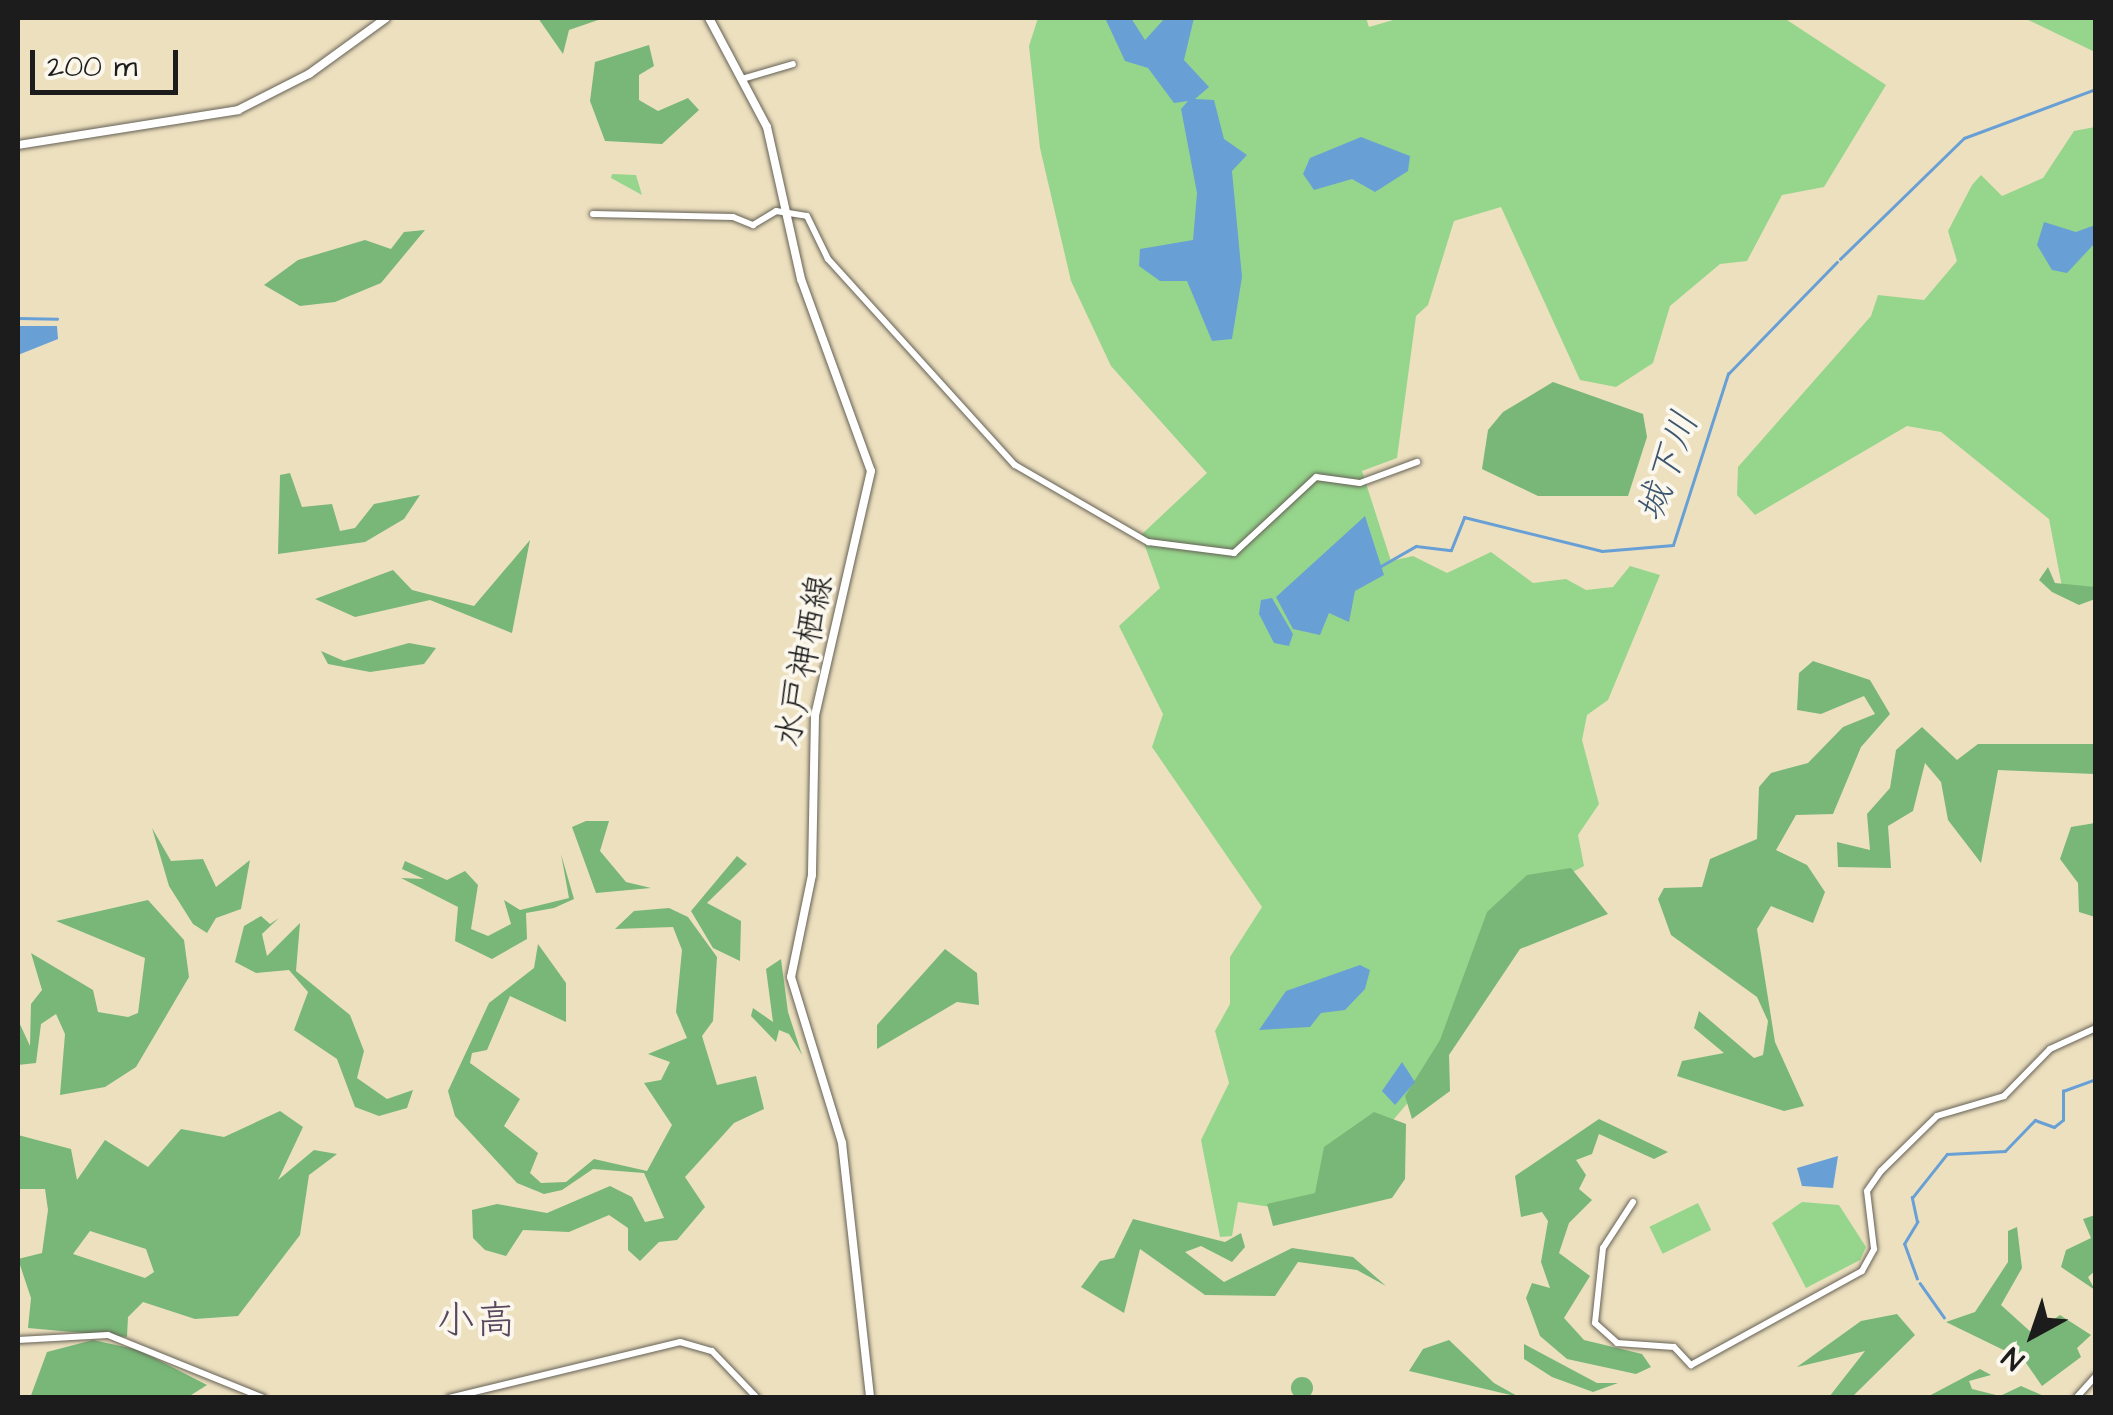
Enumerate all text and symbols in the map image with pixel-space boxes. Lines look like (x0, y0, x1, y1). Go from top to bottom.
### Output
scale bar (35, 30, 182, 92)
text: 200 m (47, 46, 137, 88)
water label: 城下川 (1628, 406, 1710, 528)
street label: 水戸神栖線 (768, 571, 842, 751)
north arrow (1983, 1285, 2083, 1385)
district label: 小高 (436, 1298, 516, 1346)
text: N (1994, 1338, 2033, 1379)

